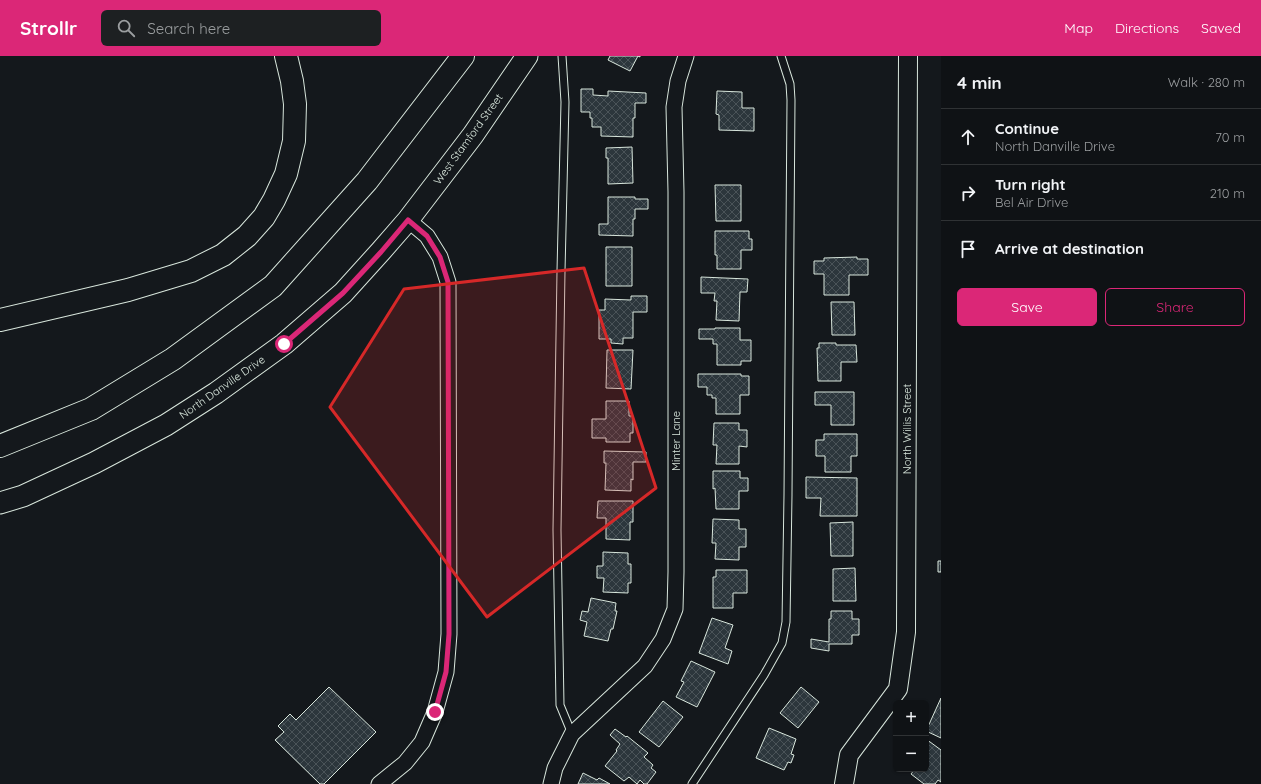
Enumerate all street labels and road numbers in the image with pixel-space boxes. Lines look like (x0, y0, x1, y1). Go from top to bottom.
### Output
street label: West Stamford Street (430, 91, 506, 187)
street label: North Danville Drive (176, 352, 268, 422)
street label: North Willis Street (900, 383, 914, 474)
street label: Minter Lane (669, 411, 683, 471)

